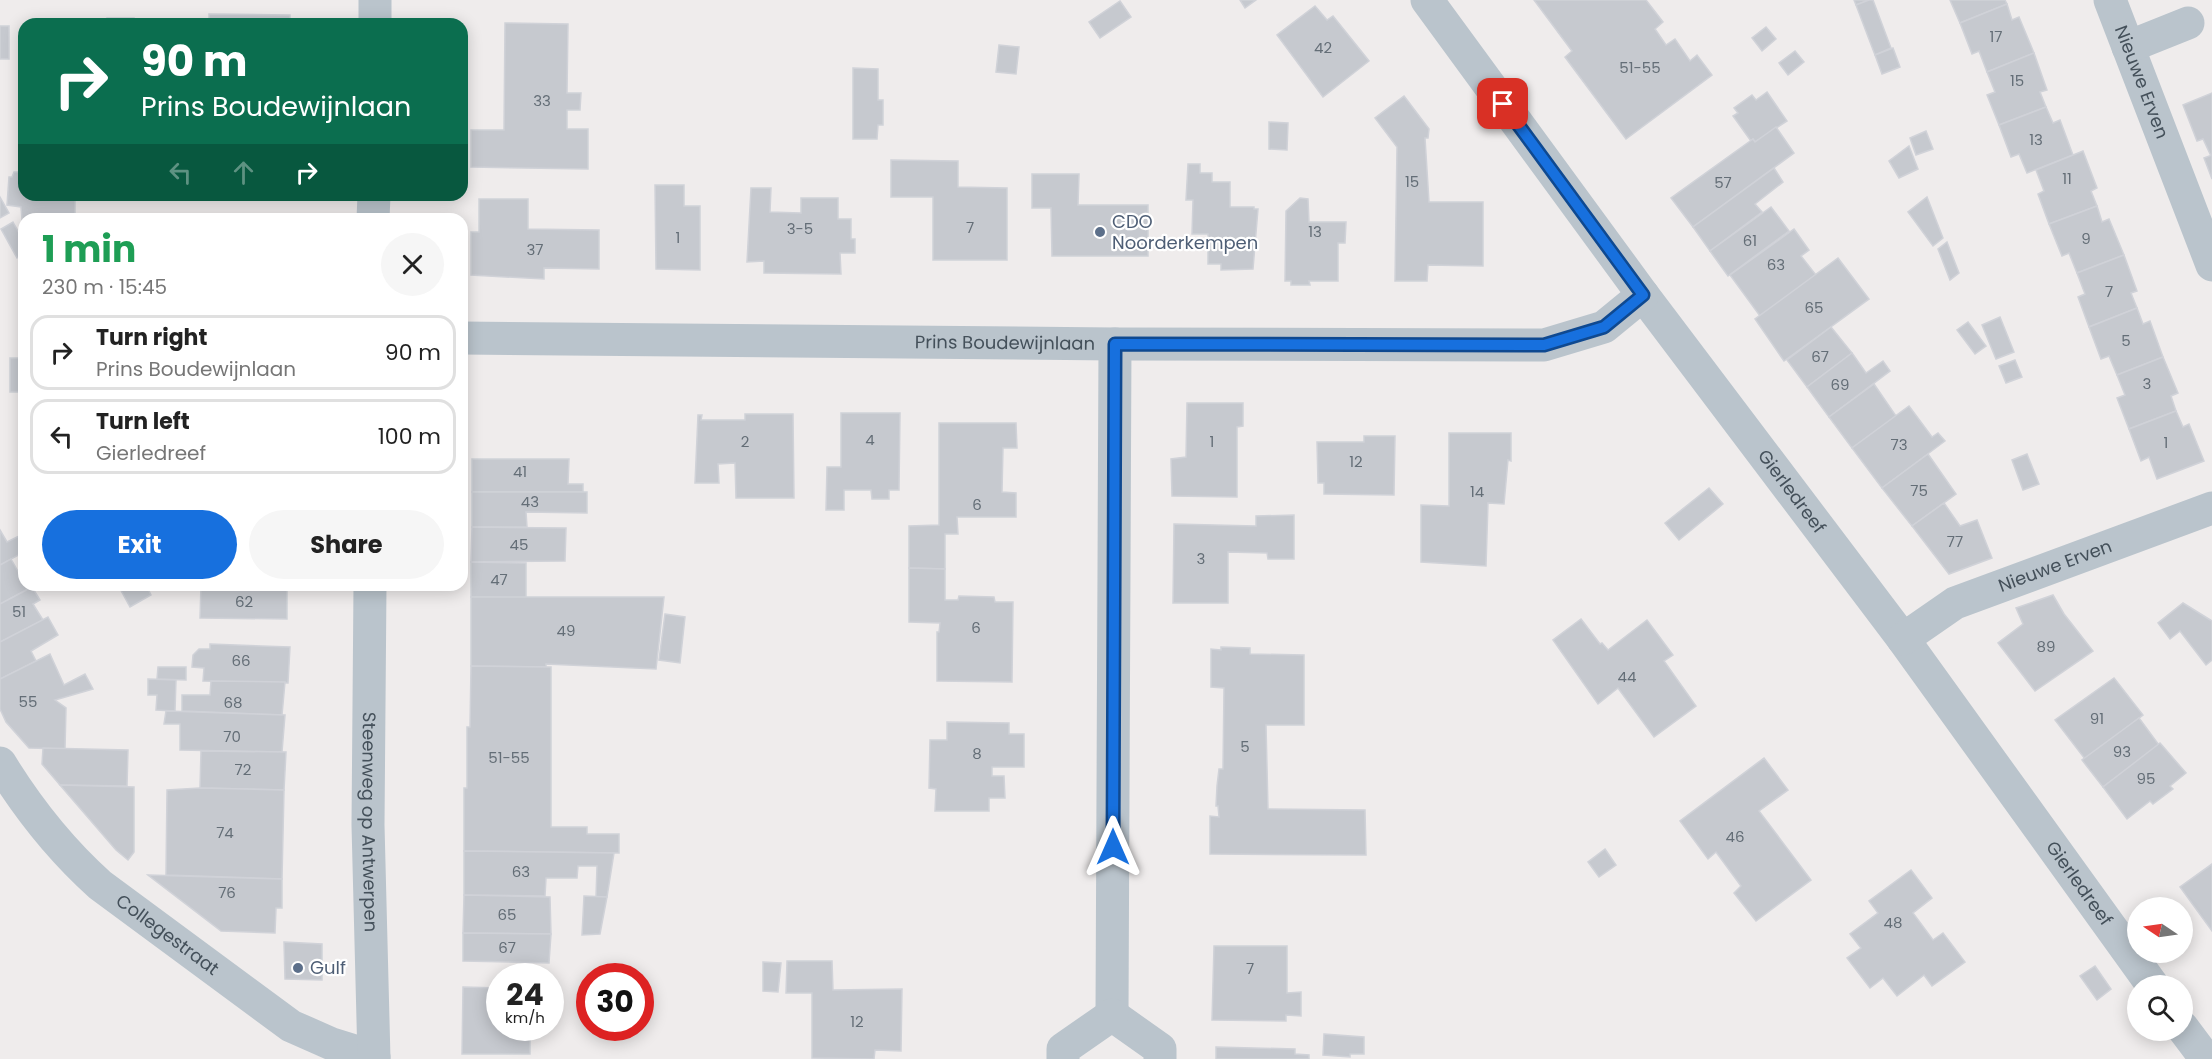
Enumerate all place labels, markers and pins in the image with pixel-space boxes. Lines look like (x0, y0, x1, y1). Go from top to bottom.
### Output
pin (1477, 78, 1528, 129)
place label: CDO Noorderkempen (1112, 209, 1258, 255)
marker: CDO Noorderkempen (1093, 225, 1107, 239)
place label: Gulf (310, 955, 346, 980)
marker: Gulf (291, 961, 305, 975)

